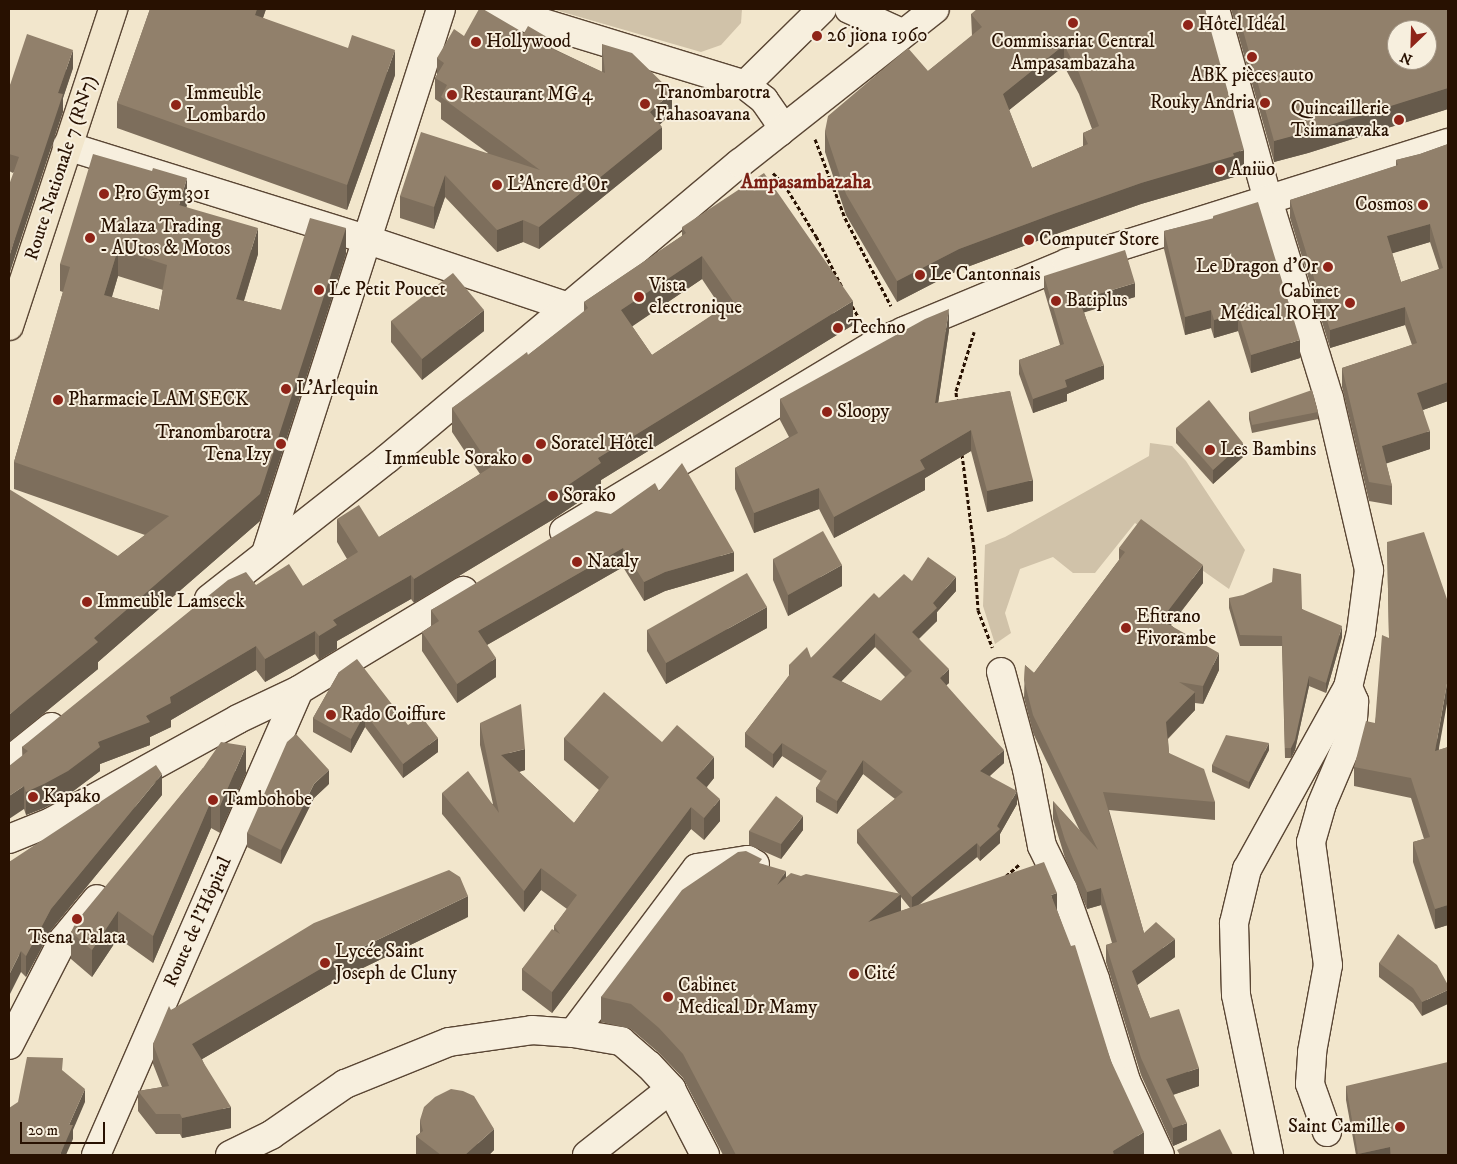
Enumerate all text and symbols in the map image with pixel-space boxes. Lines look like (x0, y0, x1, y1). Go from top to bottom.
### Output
place label: Hôtel Idéal (1198, 14, 1285, 36)
marker: Commissariat Central Ampasambazaha (1067, 17, 1079, 29)
marker: Hôtel Idéal (1182, 19, 1194, 31)
north arrow (1387, 20, 1437, 70)
place label: 26 jiona 1960 (827, 25, 928, 47)
marker: 26 jiona 1960 (811, 30, 823, 42)
place label: Hollywood (486, 31, 571, 53)
place label: Commissariat Central Ampasambazaha (991, 31, 1155, 75)
marker: Hollywood (470, 36, 482, 48)
text: N (1397, 47, 1415, 68)
marker: ABK pièces auto (1246, 51, 1258, 63)
place label: ABK pièces auto (1191, 65, 1313, 87)
street label: Route Nationale 7 (RN7) (20, 73, 102, 263)
place label: Tranombarotra Fahasoavana (655, 82, 770, 126)
place label: Immeuble Lombardo (186, 83, 266, 127)
place label: Restaurant MG 4 (462, 84, 593, 106)
marker: Restaurant MG 4 (446, 89, 458, 101)
place label: Rouky Andria (1150, 92, 1255, 114)
marker: Rouky Andria (1259, 97, 1271, 109)
marker: Tranombarotra Fahasoavana (639, 98, 651, 110)
place label: Quincaillerie Tsimanavaka (1291, 98, 1389, 142)
marker: Immeuble Lombardo (170, 99, 182, 111)
marker: Quincaillerie Tsimanavaka (1393, 114, 1405, 126)
place label: Aniüo (1230, 159, 1275, 181)
marker: Aniüo (1214, 164, 1226, 176)
district label: Ampasambazaha (741, 170, 871, 194)
place label: L'Ancre d'Or (507, 174, 607, 196)
marker: L'Ancre d'Or (491, 179, 503, 191)
place label: Pro Gym 301 (114, 183, 210, 205)
marker: Pro Gym 301 (98, 188, 110, 200)
place label: Cosmos (1355, 194, 1413, 216)
marker: Cosmos (1417, 199, 1429, 211)
place label: Malaza Trading - AUtos & Motos (100, 216, 230, 260)
place label: Computer Store (1039, 229, 1159, 251)
marker: Malaza Trading - AUtos & Motos (84, 232, 96, 244)
marker: Computer Store (1023, 234, 1035, 246)
place label: Le Dragon d'Or (1196, 256, 1318, 278)
marker: Le Dragon d'Or (1322, 261, 1334, 273)
place label: Le Cantonnais (930, 264, 1041, 286)
marker: Le Cantonnais (914, 269, 926, 281)
place label: Vista electronique (649, 275, 742, 319)
place label: Le Petit Poucet (329, 279, 446, 301)
place label: Cabinet Médical ROHY (1220, 281, 1339, 325)
marker: Le Petit Poucet (313, 284, 325, 296)
place label: Batiplus (1066, 290, 1128, 312)
marker: Vista electronique (633, 291, 645, 303)
marker: Batiplus (1050, 295, 1062, 307)
marker: Cabinet Médical ROHY (1343, 296, 1357, 310)
place label: Techno (848, 317, 906, 339)
marker: Techno (832, 322, 844, 334)
place label: L'Arlequin (296, 378, 378, 400)
marker: L'Arlequin (280, 383, 292, 395)
place label: Pharmacie LAM SECK (68, 389, 248, 411)
marker: Pharmacie LAM SECK (52, 394, 64, 406)
place label: Sloopy (837, 401, 890, 423)
marker: Sloopy (821, 406, 833, 418)
place label: Tranombarotra Tena Izy (156, 422, 271, 466)
place label: Soratel Hôtel (551, 433, 654, 455)
marker: Tranombarotra Tena Izy (275, 438, 287, 450)
marker: Soratel Hôtel (535, 438, 547, 450)
place label: Les Bambins (1220, 439, 1316, 461)
marker: Les Bambins (1204, 444, 1216, 456)
place label: Immeuble Sorako (384, 448, 517, 470)
marker: Immeuble Sorako (521, 453, 533, 465)
place label: Sorako (563, 485, 616, 507)
marker: Sorako (547, 490, 559, 502)
place label: Nataly (587, 551, 639, 573)
marker: Nataly (571, 556, 583, 568)
place label: Immeuble Lamseck (97, 591, 245, 613)
marker: Immeuble Lamseck (81, 596, 93, 608)
place label: Efitrano Fivorambe (1136, 606, 1216, 650)
marker: Efitrano Fivorambe (1120, 622, 1132, 634)
place label: Rado Coiffure (341, 704, 446, 726)
marker: Rado Coiffure (325, 709, 337, 721)
place label: Kapako (43, 786, 101, 808)
place label: Tambohobe (223, 789, 312, 811)
marker: Kapako (27, 791, 39, 803)
marker: Tambohobe (207, 794, 219, 806)
street label: Route de l'Hôpital (159, 853, 237, 991)
marker: Tsena Talata (71, 913, 83, 925)
place label: Tsena Talata (28, 927, 126, 949)
place label: Lycée Saint Joseph de Cluny (335, 941, 457, 985)
marker: Lycée Saint Joseph de Cluny (319, 957, 331, 969)
place label: Cité (864, 963, 895, 985)
marker: Cité (848, 968, 860, 980)
place label: Cabinet Medical Dr Mamy (678, 975, 817, 1019)
marker: Cabinet Medical Dr Mamy (662, 991, 674, 1003)
scale bar (22, 1112, 108, 1144)
place label: Saint Camille (1288, 1116, 1390, 1138)
text: 20 m (28, 1121, 58, 1140)
marker: Saint Camille (1394, 1121, 1406, 1133)

